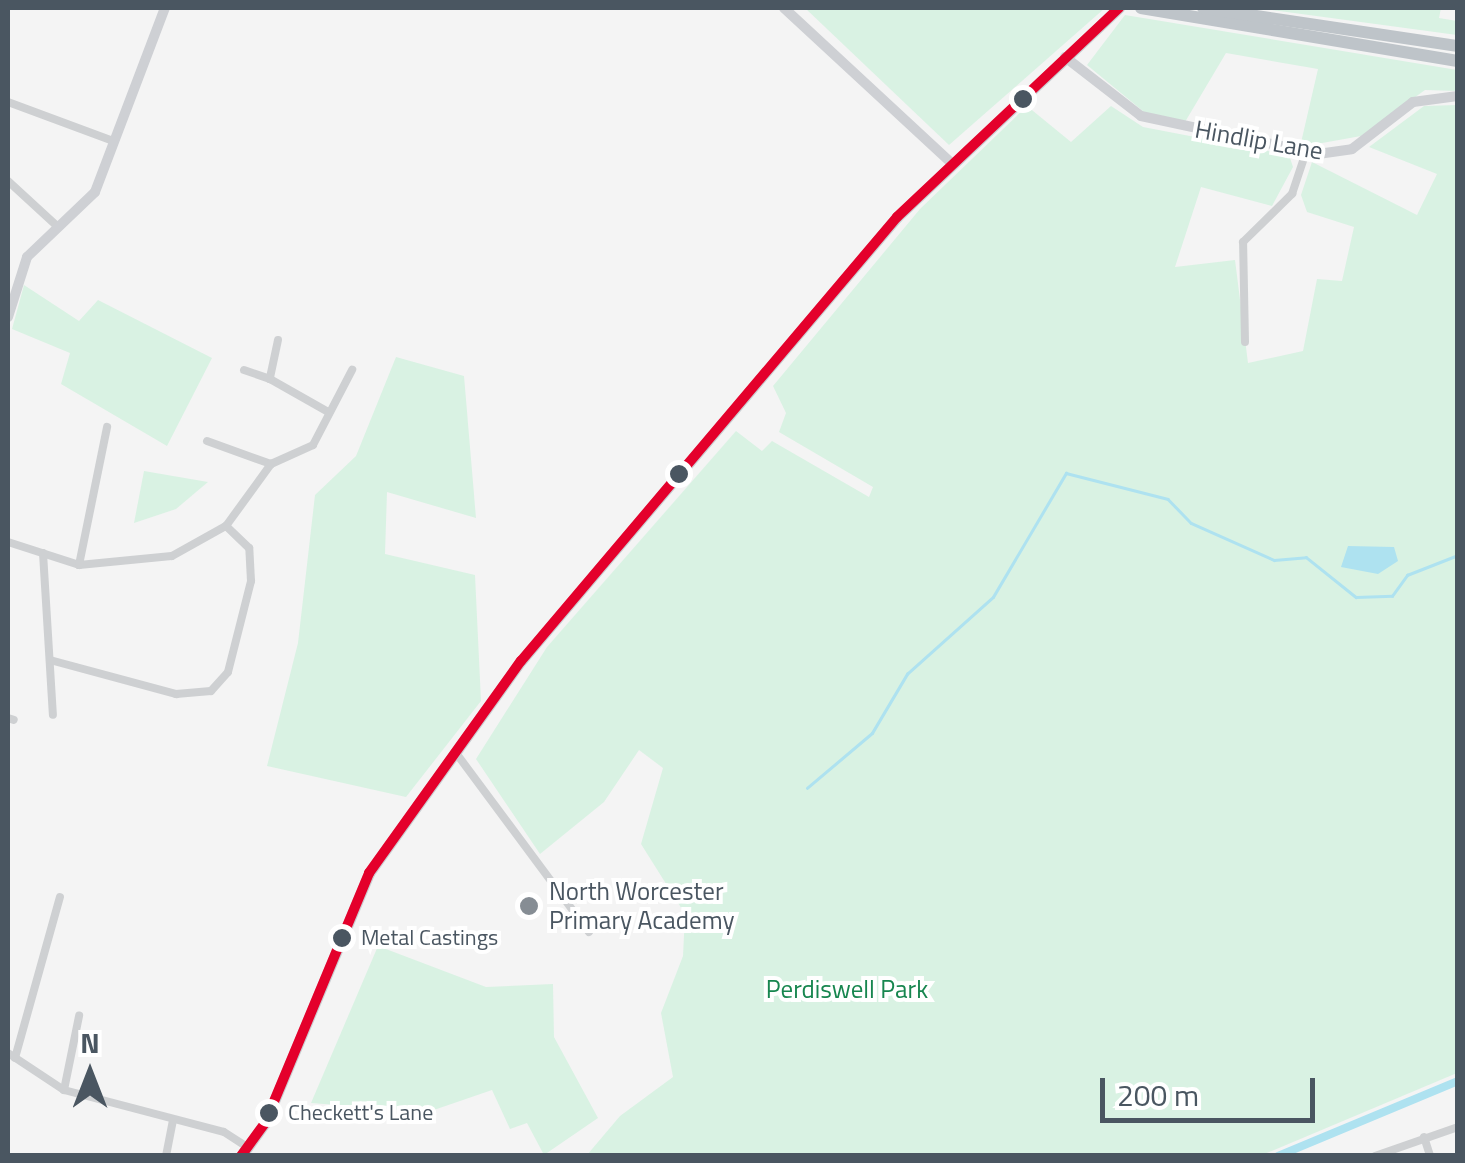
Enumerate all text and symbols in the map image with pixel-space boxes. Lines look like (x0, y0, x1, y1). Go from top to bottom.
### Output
unlabelled marker (1013, 89, 1033, 109)
street label: Hindlip Lane (1193, 114, 1325, 166)
unlabelled marker (669, 464, 689, 484)
place label: North Worcester Primary Academy (549, 877, 734, 936)
marker: North Worcester Primary Academy (518, 895, 540, 917)
place label: Metal Castings (361, 925, 498, 951)
marker: Metal Castings (332, 928, 352, 948)
park label: Perdiswell Park (766, 974, 928, 1004)
text: N (80, 1021, 100, 1064)
north arrow (40, 1023, 140, 1123)
scale bar (1105, 1058, 1320, 1120)
text: 200 m (1117, 1072, 1199, 1118)
place label: Checkett's Lane (288, 1100, 433, 1126)
marker: Checkett's Lane (259, 1103, 279, 1123)

